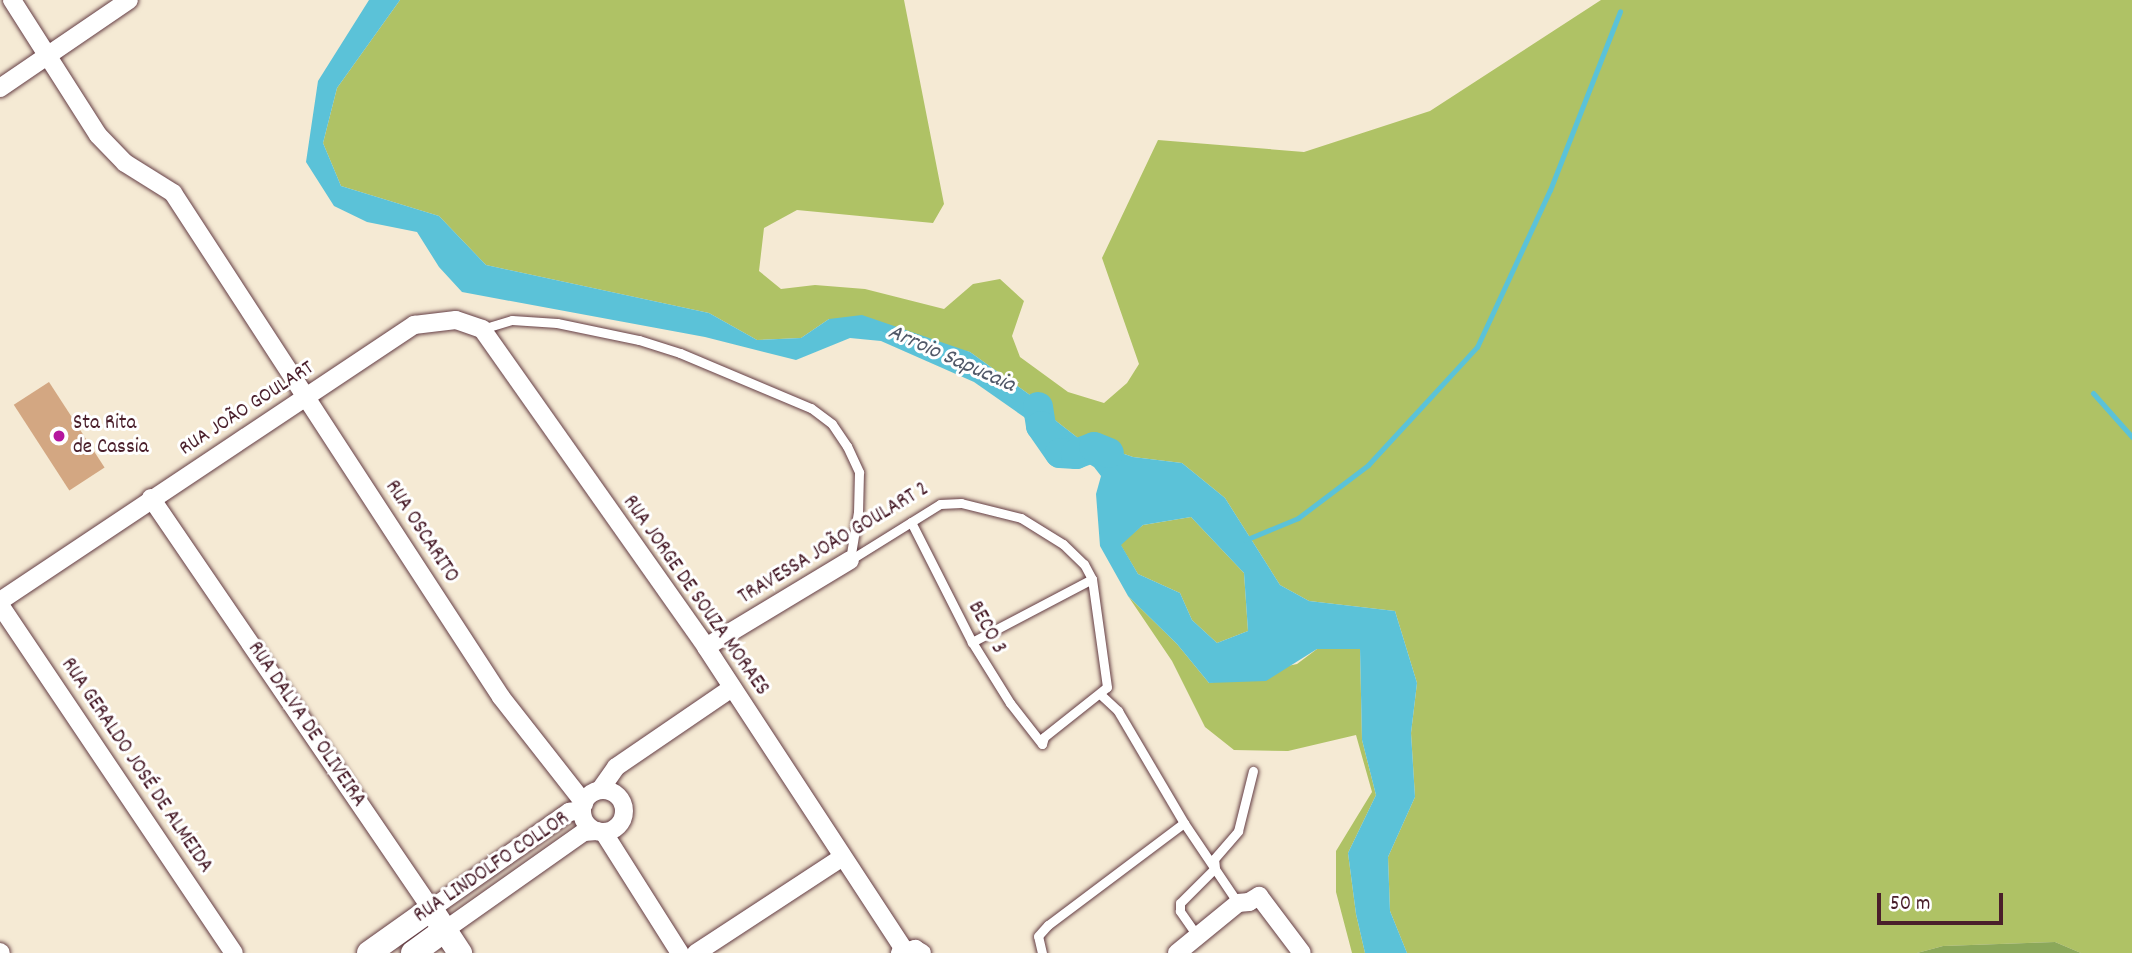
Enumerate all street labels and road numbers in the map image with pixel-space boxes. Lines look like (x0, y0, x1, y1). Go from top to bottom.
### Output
street label: RUA JOÃO GOULART (175, 356, 319, 462)
street label: RUA OSCARITO (379, 476, 463, 588)
street label: TRAVESSA JOÃO GOULART 2 (734, 477, 934, 611)
street label: RUA JORGE DE SOUZA MORAES (616, 491, 774, 701)
street label: BECO 3 (961, 597, 1011, 659)
street label: RUA DALVA DE OLIVEIRA (241, 638, 371, 812)
street label: RUA GERALDO JOSÉ DE ALMEIDA (55, 654, 217, 878)
street label: RUA LINDOLFO COLLOR (410, 807, 574, 929)

